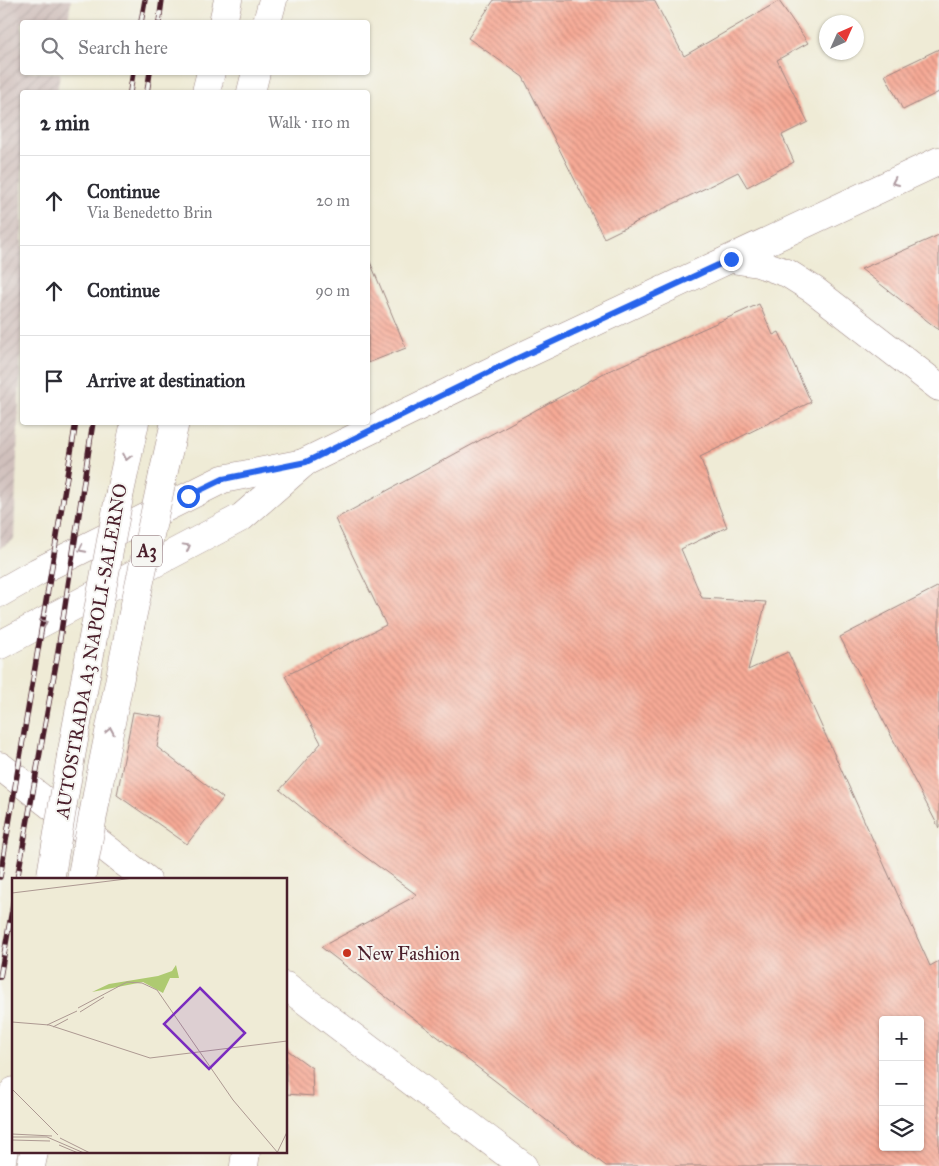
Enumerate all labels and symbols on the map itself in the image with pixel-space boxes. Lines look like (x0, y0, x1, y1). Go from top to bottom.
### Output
north arrow (819, 15, 864, 60)
one-way arrow (891, 175, 900, 186)
route end (720, 248, 743, 271)
one-way arrow (122, 453, 133, 462)
street label: AUTOSTRADA A3 NAPOLI-SALERNO (50, 482, 132, 821)
route start (177, 485, 200, 508)
road number: A3 (132, 536, 162, 566)
one-way arrow (78, 543, 87, 553)
one-way arrow (182, 544, 191, 554)
one-way arrow (38, 619, 47, 629)
one-way arrow (104, 726, 114, 735)
inset map (12, 878, 288, 1154)
place label: New Fashion (357, 942, 460, 965)
marker: New Fashion (341, 947, 353, 959)

